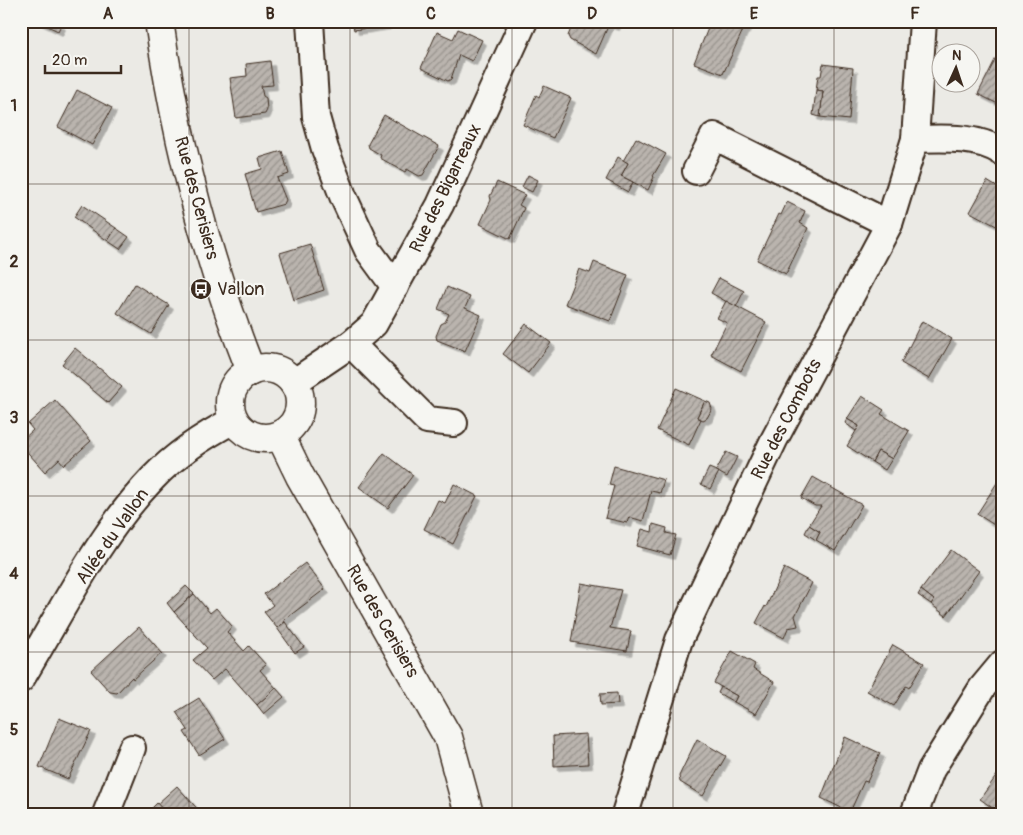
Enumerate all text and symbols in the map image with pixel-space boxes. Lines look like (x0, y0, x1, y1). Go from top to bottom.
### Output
text: A (103, 4, 114, 24)
text: B (265, 4, 275, 24)
text: C (426, 4, 436, 24)
text: D (587, 4, 597, 24)
text: E (750, 4, 759, 24)
text: F (910, 4, 920, 24)
scale bar (45, 42, 121, 74)
north arrow (930, 42, 980, 92)
text: N (951, 47, 962, 64)
text: 20 m (52, 51, 87, 70)
text: 1 (11, 96, 17, 116)
street label: Rue des Bigarreaux (404, 120, 487, 256)
street label: Rue des Cerisiers (169, 134, 224, 262)
text: 2 (10, 252, 19, 272)
bus stop icon: Vallon (189, 277, 213, 301)
place label: Vallon (217, 278, 264, 301)
street label: Rue des Combots (746, 355, 827, 483)
text: 3 (10, 408, 19, 428)
street label: Allée du Vallon (71, 484, 154, 589)
street label: Rue des Cerisiers (341, 561, 424, 682)
text: 4 (9, 564, 19, 584)
text: 5 (10, 720, 19, 740)

